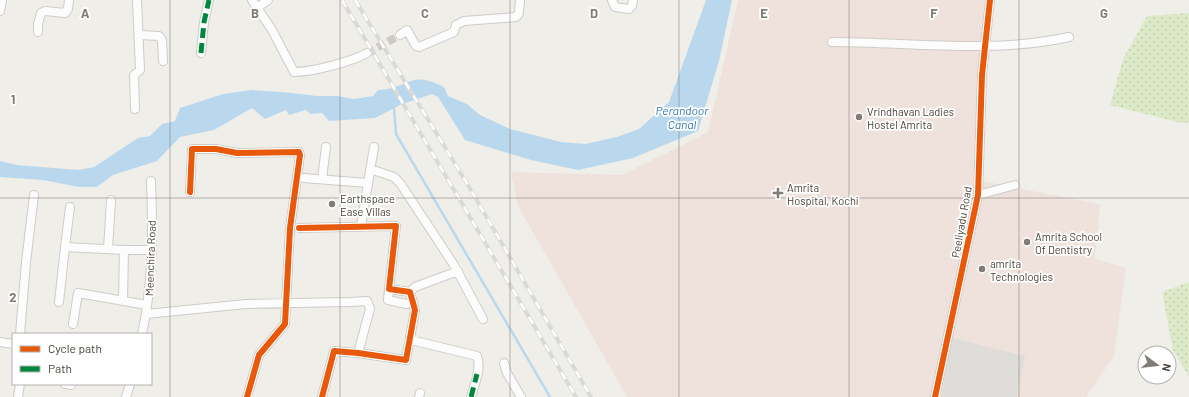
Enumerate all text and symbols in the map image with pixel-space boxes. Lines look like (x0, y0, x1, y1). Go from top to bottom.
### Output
text: A (81, 5, 90, 21)
text: B (251, 5, 259, 21)
text: C (421, 5, 429, 21)
text: D (590, 5, 598, 21)
text: E (760, 5, 768, 21)
text: F (930, 5, 938, 21)
text: G (1100, 5, 1108, 21)
text: 1 (11, 91, 15, 107)
water label: Perandoor Canal (656, 103, 709, 131)
place label: Vrindhavan Ladies Hostel Amrita (867, 105, 954, 131)
marker: Vrindhavan Ladies Hostel Amrita (854, 112, 864, 122)
place label: Amrita Hospital, Kochi (787, 181, 859, 207)
street label: Peeliyadu Road (948, 185, 974, 259)
marker: Amrita Hospital, Kochi (772, 187, 784, 199)
place label: Earthspace Ease Villas (340, 192, 395, 218)
marker: Earthspace Ease Villas (327, 199, 337, 209)
street label: Meenchira Road (142, 220, 158, 296)
place label: Amrita School Of Dentistry (1035, 230, 1102, 256)
marker: Amrita School Of Dentistry (1022, 237, 1032, 247)
place label: amrita Technologies (990, 257, 1053, 283)
marker: amrita Technologies (977, 264, 987, 274)
text: 2 (9, 289, 17, 305)
legend (12, 333, 152, 385)
text: Cycle path (48, 341, 102, 355)
north arrow (1137, 345, 1177, 385)
text: Path (48, 361, 72, 375)
text: N (1160, 362, 1174, 373)

